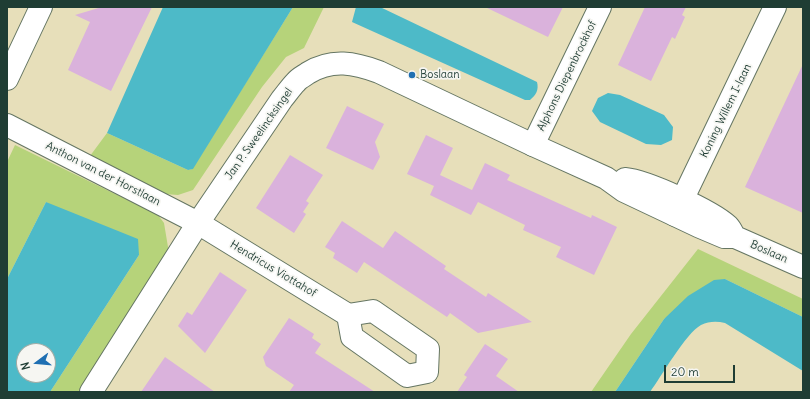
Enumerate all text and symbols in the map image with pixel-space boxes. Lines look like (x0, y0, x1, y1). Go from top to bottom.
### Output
street label: Alphons Diepenbrockhof (535, 19, 599, 133)
street label: Koning Willem I-laan (698, 62, 754, 160)
place label: Boslaan (420, 68, 460, 82)
marker: Boslaan (407, 70, 417, 80)
street label: Jan P. Sweelincksingel (222, 86, 296, 182)
street label: Anthon van der Horstlaan (43, 139, 163, 209)
street label: Hendricus Viottahof (227, 238, 319, 300)
street label: Boslaan (748, 238, 790, 266)
north arrow (16, 343, 56, 383)
scale bar (666, 357, 737, 383)
text: N (18, 360, 33, 372)
text: 20 m (671, 364, 699, 379)

